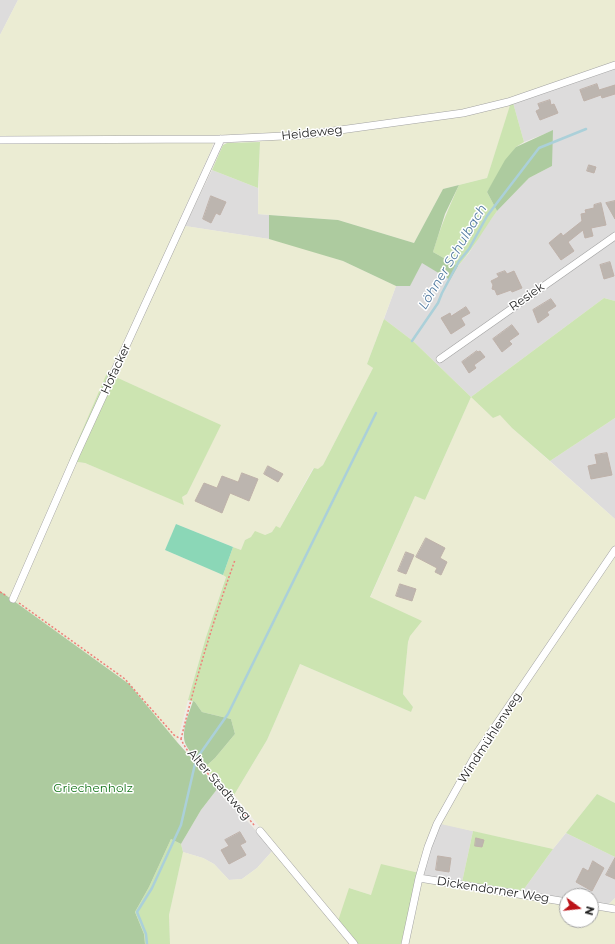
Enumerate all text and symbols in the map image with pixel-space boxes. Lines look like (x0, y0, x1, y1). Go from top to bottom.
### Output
street label: Heideweg (281, 123, 343, 143)
water label: Löhner Schulbach (416, 202, 490, 312)
street label: Resiek (507, 280, 547, 314)
street label: Hofacker (98, 342, 134, 396)
street label: Windmühlenweg (455, 690, 525, 786)
street label: Alter Stadtweg (184, 747, 254, 823)
park label: Griechenholz (53, 781, 133, 795)
street label: Dickendorner Weg (436, 874, 550, 906)
north arrow (559, 888, 599, 928)
text: N (582, 905, 598, 917)

